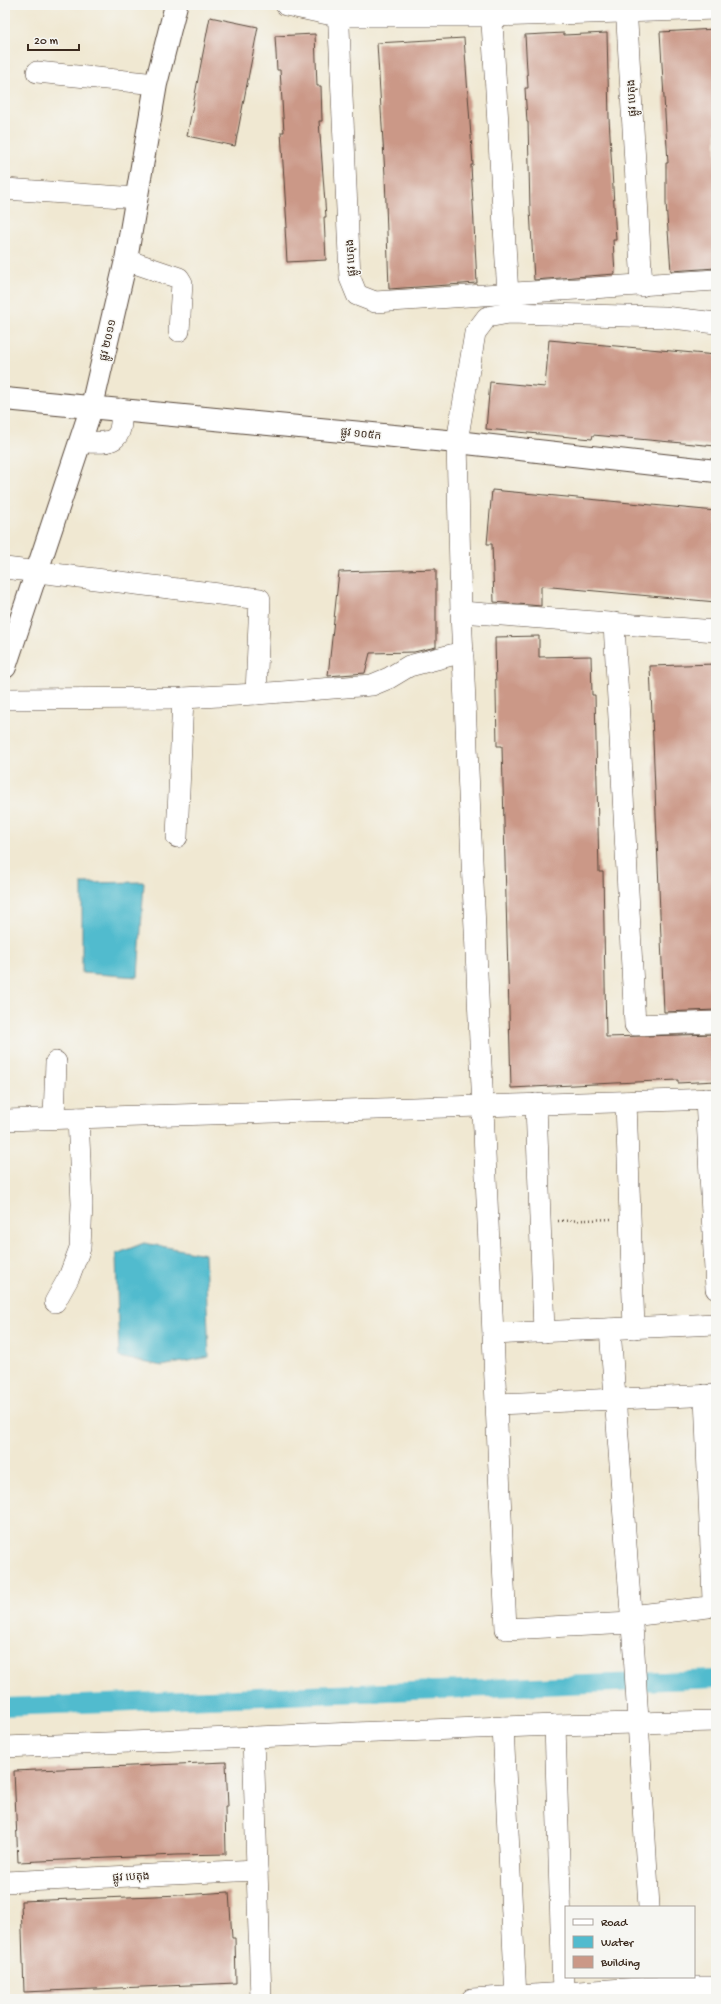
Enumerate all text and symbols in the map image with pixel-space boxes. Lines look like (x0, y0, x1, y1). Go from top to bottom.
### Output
scale bar (28, 26, 79, 52)
text: 20 m (34, 35, 59, 49)
street label: ផ្លូវ បេតុង (625, 79, 642, 117)
street label: ផ្លូវ បេតុង (344, 239, 362, 277)
street label: ផ្លូវ ២០១១ (97, 318, 122, 363)
street label: ផ្លូវ ១០៥ក (339, 426, 382, 445)
street label: ផ្លូវ បេតុង (112, 1870, 150, 1887)
legend (565, 1906, 695, 1978)
text: Road (601, 1917, 628, 1931)
text: Water (601, 1937, 635, 1951)
text: Building (600, 1957, 640, 1971)

